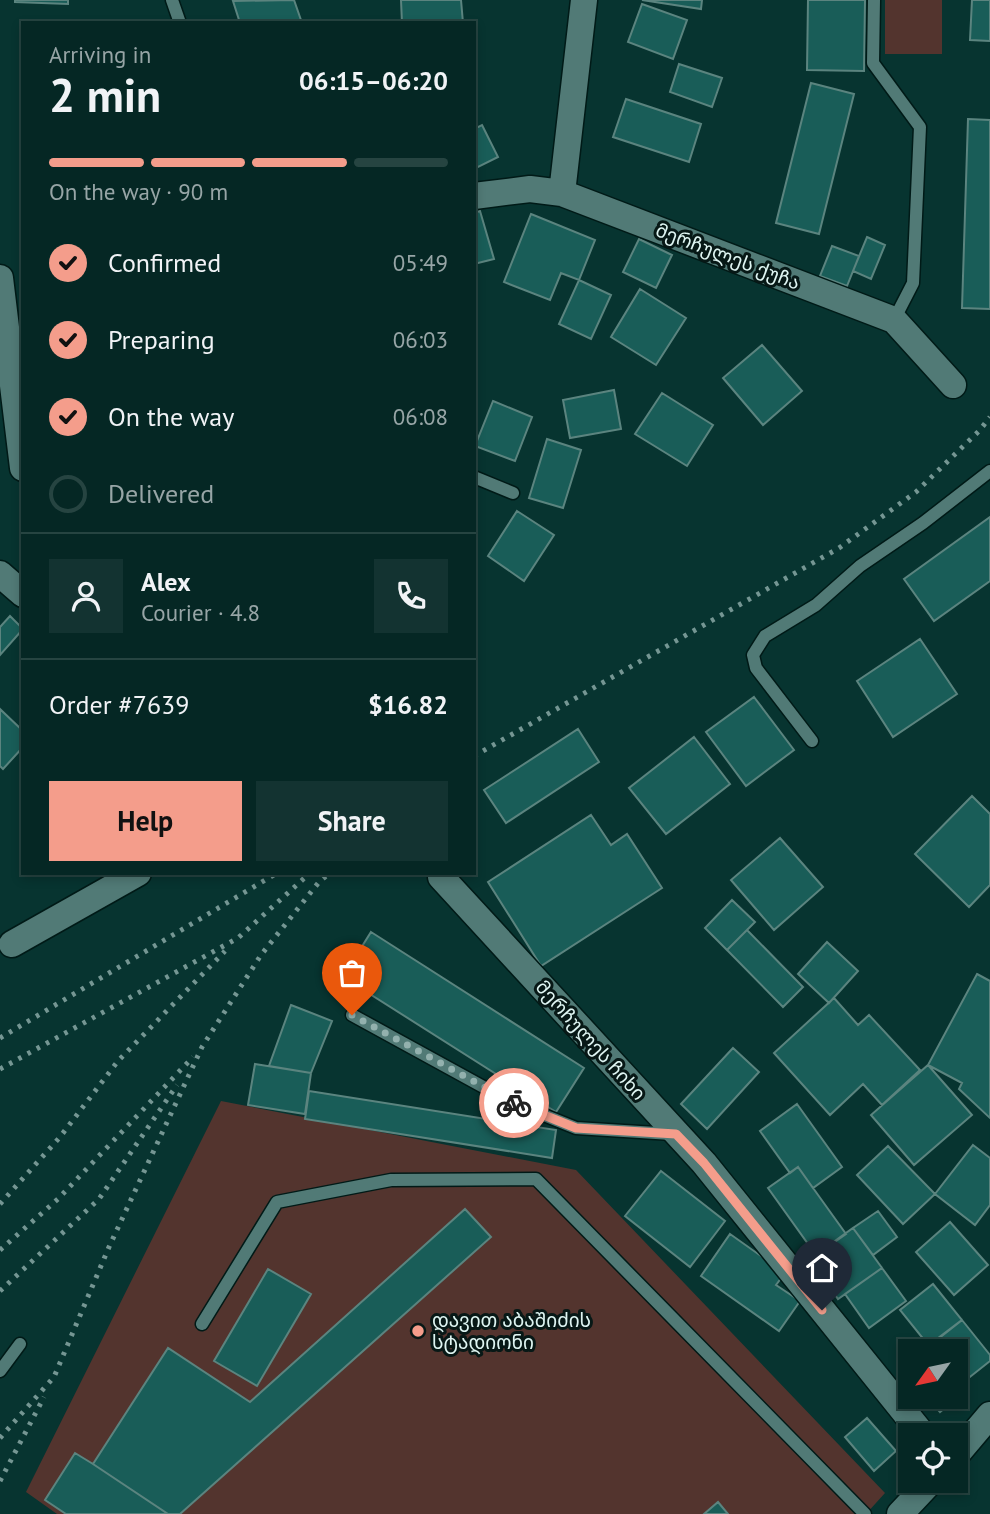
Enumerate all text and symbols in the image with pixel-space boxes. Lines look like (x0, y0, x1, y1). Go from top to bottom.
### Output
text: Arriving in (49, 40, 151, 69)
text: 06:15–06:20 (299, 64, 448, 97)
text: 2 min (49, 65, 161, 125)
text: On the way · 90 m (49, 177, 228, 206)
street label: მერჩულეს ქუჩა (652, 217, 804, 296)
icon: check (49, 244, 87, 282)
text: Confirmed (108, 246, 221, 279)
text: 05:49 (393, 248, 448, 277)
icon: check (49, 321, 87, 359)
text: Preparing (108, 323, 215, 356)
text: 06:03 (393, 325, 448, 354)
icon: check (49, 398, 87, 436)
text: On the way (108, 400, 234, 433)
text: 06:08 (393, 402, 448, 431)
text: Delivered (108, 477, 214, 510)
button: person (49, 559, 123, 633)
button: phone (374, 559, 448, 633)
text: Alex (141, 565, 191, 598)
text: Courier · 4.8 (141, 598, 260, 627)
text: Order #7639 (49, 688, 189, 721)
text: $16.82 (368, 688, 448, 721)
button: Help (49, 781, 242, 861)
button: Share (256, 781, 448, 861)
pin (322, 943, 382, 1015)
icon: bag (333, 954, 371, 992)
street label: მერჩულეს ჩიხი (530, 975, 651, 1106)
courier (479, 1068, 549, 1138)
icon: bike (495, 1084, 533, 1122)
pin (792, 1238, 852, 1310)
icon: home (803, 1249, 841, 1287)
place label: დავით აბაშიძის სტადიონი (432, 1308, 591, 1355)
marker: დავით აბაშიძის სტადიონი (410, 1323, 426, 1339)
north arrow (898, 1339, 968, 1409)
map controls (898, 1339, 968, 1493)
button: locate (898, 1423, 968, 1493)

